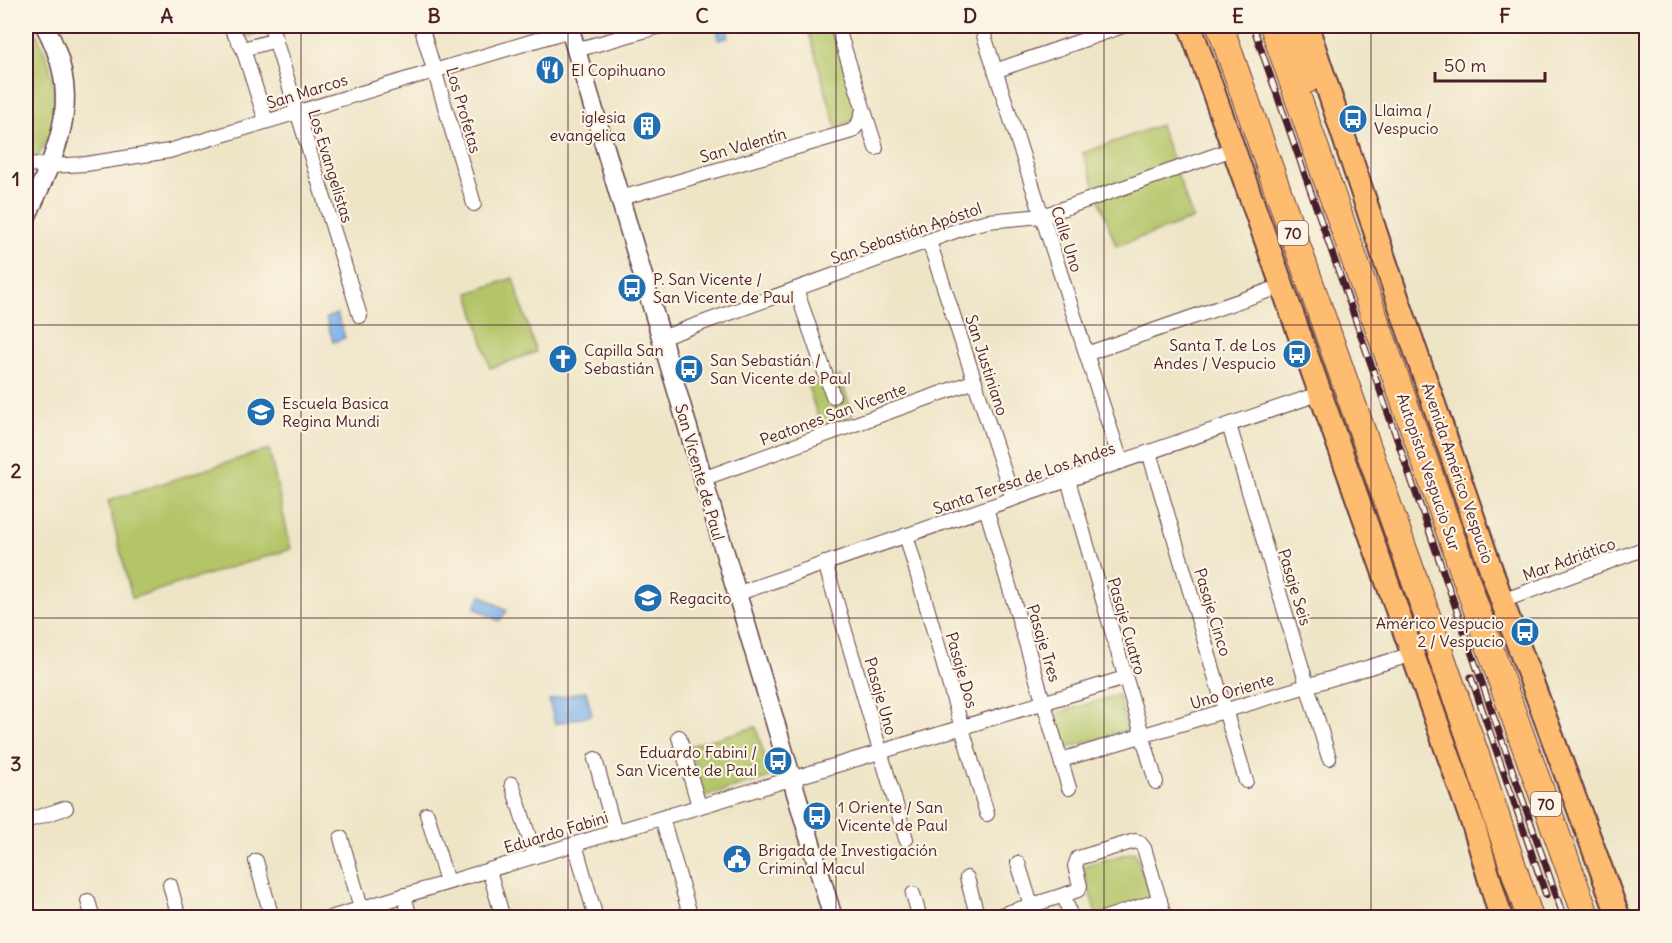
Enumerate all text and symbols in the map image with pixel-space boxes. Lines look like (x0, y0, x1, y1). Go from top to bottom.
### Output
text: A (161, 3, 174, 28)
text: B (427, 3, 441, 28)
text: C (695, 3, 709, 28)
text: D (963, 3, 977, 28)
text: E (1232, 3, 1244, 28)
text: F (1499, 3, 1511, 28)
scale bar (1435, 45, 1544, 83)
restaurant icon: El Copihuano (534, 54, 566, 86)
text: 50 m (1444, 54, 1486, 77)
place label: El Copihuano (571, 60, 666, 80)
street label: Los Profetas (442, 65, 486, 155)
street label: San Marcos (264, 69, 350, 113)
place label: Llaima / Vespucio (1374, 100, 1438, 138)
bus stop icon: Llaima / Vespucio (1337, 103, 1369, 135)
street label: Los Evangelistas (304, 107, 358, 225)
place label: iglesia evangelica (549, 107, 626, 145)
building icon: iglesia evangelica (631, 110, 663, 142)
street label: San Valentín (697, 123, 789, 167)
text: 1 (12, 166, 20, 191)
street label: San Sebastián Apóstol (828, 198, 984, 268)
street label: Calle Uno (1047, 203, 1087, 275)
road number: 70 (1278, 221, 1308, 245)
place label: P. San Vicente / San Vicente de Paul (653, 269, 794, 307)
bus stop icon: P. San Vicente / San Vicente de Paul (616, 272, 648, 304)
street label: San Justiniano (961, 312, 1013, 418)
place label: Santa T. de Los Andes / Vespucio (1153, 335, 1276, 373)
bus stop icon: Santa T. de Los Andes / Vespucio (1281, 338, 1313, 370)
place label: Capilla San Sebastián (584, 340, 664, 378)
church icon: Capilla San Sebastián (547, 343, 579, 375)
place label: San Sebastián / San Vicente de Paul (710, 350, 851, 388)
bus stop icon: San Sebastián / San Vicente de Paul (673, 353, 705, 385)
street label: Peatones San Vicente (757, 378, 909, 450)
street label: Avenida Américo Vespucio (1418, 380, 1498, 566)
street label: Autopista Vespucio Sur (1393, 391, 1466, 554)
place label: Escuela Basica Regina Mundi (282, 393, 389, 431)
school or university icon: Escuela Basica Regina Mundi (245, 396, 277, 428)
street label: San Vicente de Paul (671, 402, 729, 542)
street label: Santa Teresa de Los Andes (930, 437, 1118, 519)
text: 2 (11, 458, 22, 483)
street label: Mar Adriático (1520, 533, 1618, 585)
street label: Pasaje Seis (1274, 546, 1316, 628)
street label: Pasaje Cinco (1190, 565, 1236, 659)
street label: Pasaje Cuatro (1104, 575, 1150, 677)
school or university icon: Regacito (632, 582, 664, 614)
place label: Regacito (669, 588, 732, 608)
street label: Pasaje Tres (1023, 602, 1065, 684)
place label: Américo Vespucio 2 / Vespucio (1376, 613, 1504, 651)
bus stop icon: Américo Vespucio 2 / Vespucio (1509, 616, 1541, 648)
street label: Pasaje Dos (942, 630, 982, 710)
street label: Pasaje Uno (860, 655, 902, 737)
street label: Uno Oriente (1188, 669, 1276, 713)
place label: Eduardo Fabini / San Vicente de Paul (616, 742, 757, 780)
bus stop icon: Eduardo Fabini / San Vicente de Paul (762, 745, 794, 777)
text: 3 (10, 751, 22, 776)
road number: 70 (1531, 792, 1561, 816)
place label: 1 Oriente / San Vicente de Paul (838, 797, 948, 835)
bus stop icon: 1 Oriente / San Vicente de Paul (801, 800, 833, 832)
street label: Eduardo Fabini (501, 807, 611, 857)
place label: Brigada de Investigación Criminal Macul (758, 840, 937, 878)
public building icon: Brigada de Investigación Criminal Macul (721, 843, 753, 875)

